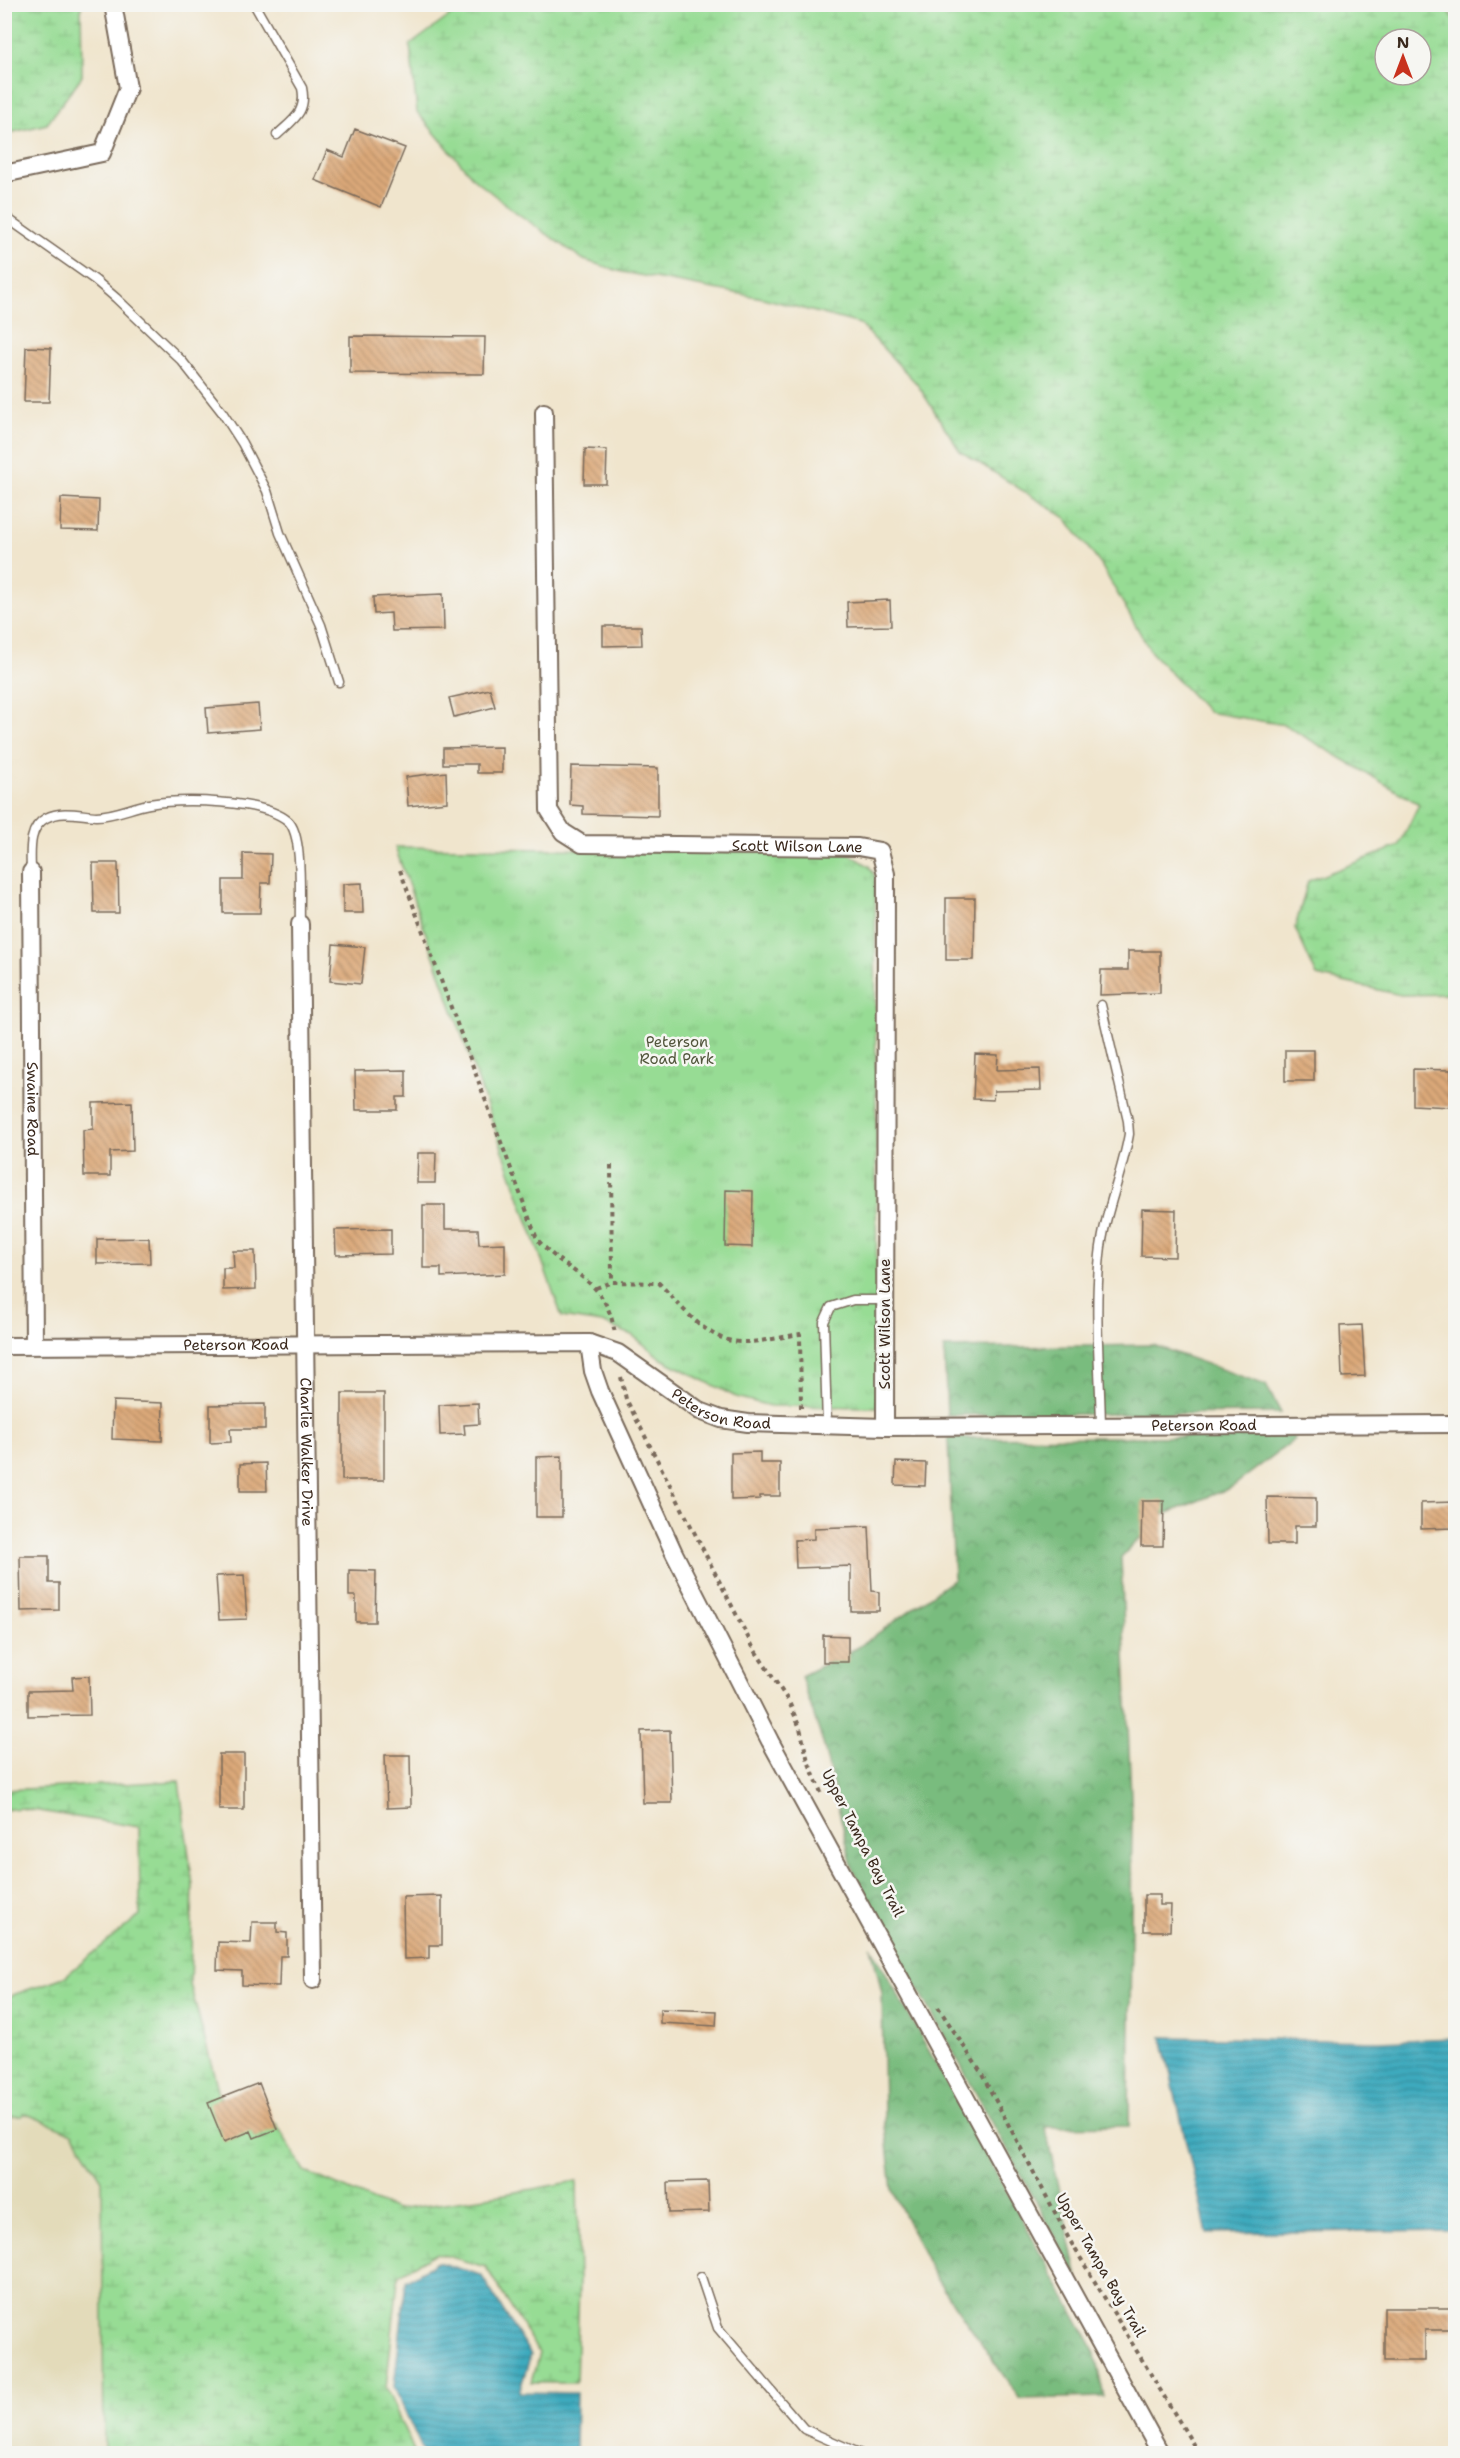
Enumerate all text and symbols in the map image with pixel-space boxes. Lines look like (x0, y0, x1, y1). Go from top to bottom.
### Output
north arrow (1373, 27, 1433, 87)
text: N (1397, 32, 1409, 53)
street label: Scott Wilson Lane (732, 836, 865, 858)
park label: Peterson Road Park (640, 1032, 714, 1069)
street label: Swaine Road (22, 1062, 43, 1157)
street label: Scott Wilson Lane (875, 1259, 895, 1389)
street label: Peterson Road (183, 1335, 289, 1355)
street label: Charlie Walker Drive (296, 1377, 317, 1527)
street label: Peterson Road (667, 1384, 772, 1434)
street label: Peterson Road (1151, 1415, 1257, 1436)
street label: Upper Tampa Bay Trail (817, 1766, 909, 1921)
street label: Upper Tampa Bay Trail (1051, 2189, 1151, 2341)

